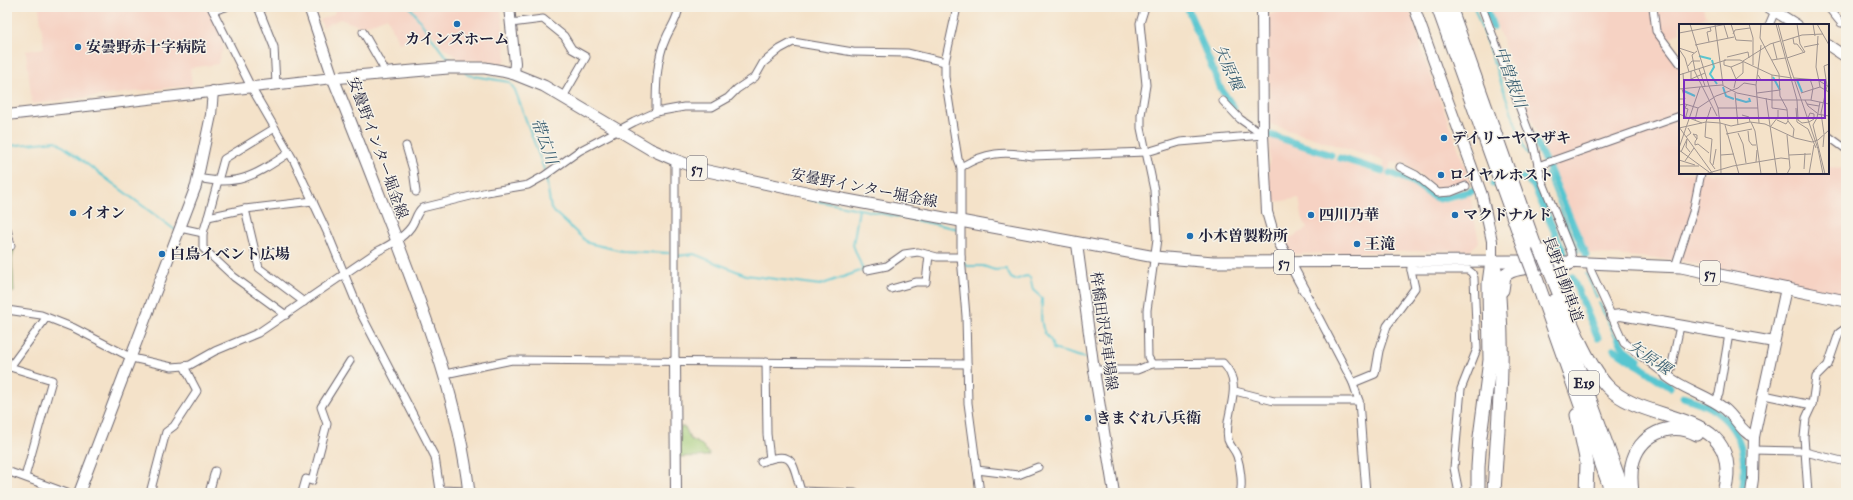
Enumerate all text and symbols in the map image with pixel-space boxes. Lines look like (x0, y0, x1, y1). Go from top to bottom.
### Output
marker: カインズホーム (452, 19, 462, 29)
inset map (1679, 24, 1829, 174)
place label: カインズホーム (405, 30, 509, 49)
place label: 安曇野赤十字病院 (86, 38, 206, 57)
marker: 安曇野赤十字病院 (73, 42, 83, 52)
water label: 矢原堰 (1208, 42, 1247, 97)
water label: 中曽根川 (1489, 44, 1530, 113)
street label: 安曇野インター堀金線 (343, 75, 412, 222)
water label: 帯広川 (526, 116, 561, 170)
place label: デイリーヤマザキ (1452, 129, 1571, 148)
marker: デイリーヤマザキ (1439, 133, 1449, 143)
road number: 57 (687, 156, 707, 180)
street label: 安曇野インター堀金線 (789, 165, 939, 212)
place label: ロイヤルホスト (1449, 166, 1553, 185)
marker: ロイヤルホスト (1436, 170, 1446, 180)
place label: イオン (81, 204, 126, 223)
place label: 四川乃華 (1319, 206, 1379, 225)
place label: マクドナルド (1463, 206, 1552, 225)
marker: イオン (68, 208, 78, 218)
marker: 四川乃華 (1306, 210, 1316, 220)
marker: マクドナルド (1450, 210, 1460, 220)
place label: 小木曽製粉所 (1198, 227, 1288, 246)
marker: 小木曽製粉所 (1185, 231, 1195, 241)
street label: 長野自動車道 (1538, 234, 1587, 325)
place label: 王滝 (1365, 235, 1395, 254)
marker: 王滝 (1352, 239, 1362, 249)
place label: 白鳥イベント広場 (170, 245, 290, 264)
marker: 白鳥イベント広場 (157, 249, 167, 259)
road number: 57 (1274, 250, 1294, 274)
road number: 57 (1700, 261, 1720, 285)
street label: 梓橋田沢停車場線 (1086, 270, 1121, 392)
water label: 矢原堰 (1623, 337, 1677, 382)
road number: E19 (1569, 371, 1599, 395)
place label: きまぐれ八兵衛 (1096, 409, 1201, 428)
marker: きまぐれ八兵衛 (1083, 413, 1093, 423)

